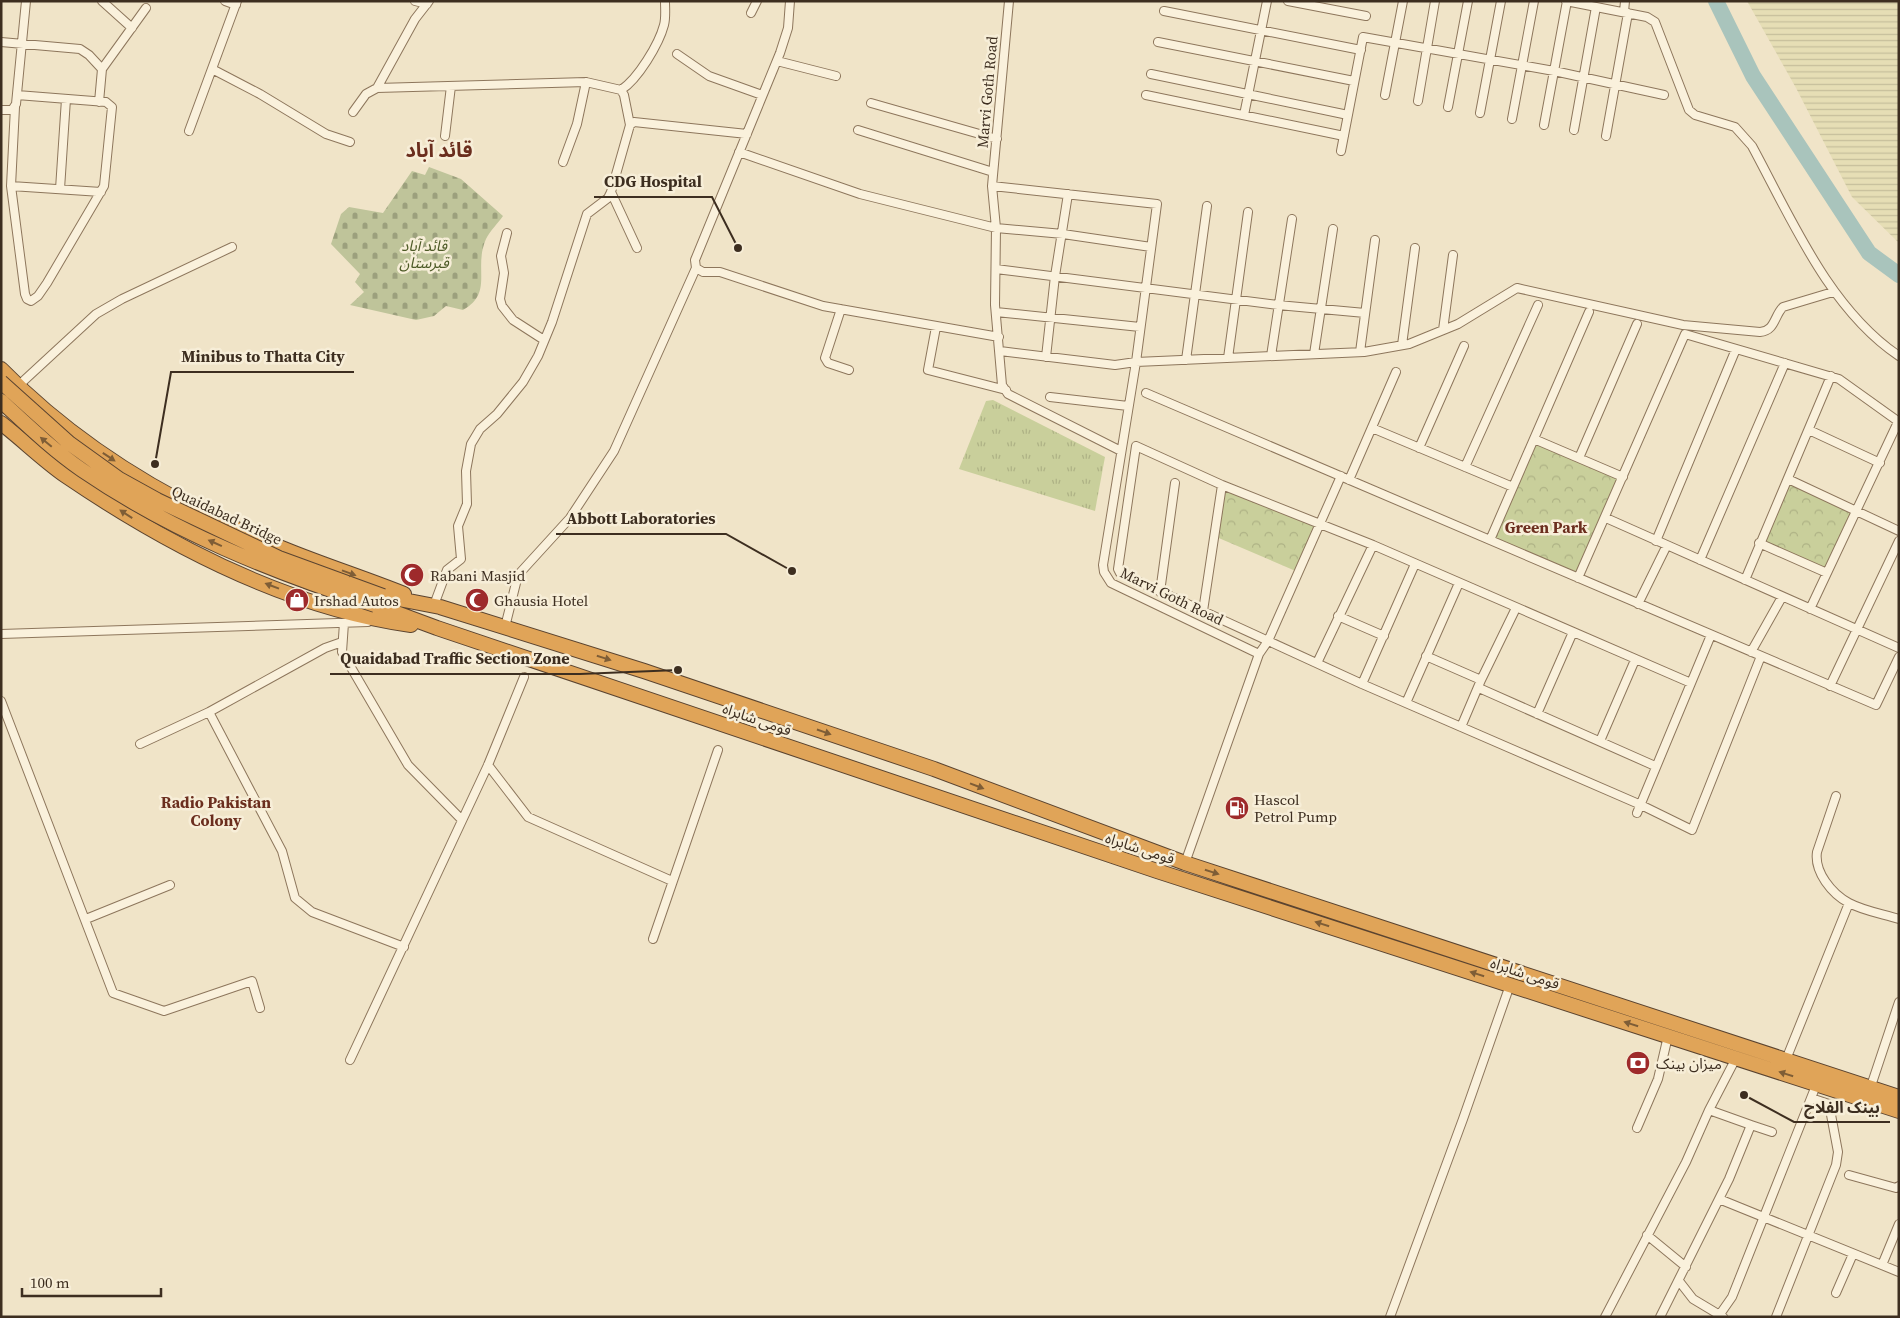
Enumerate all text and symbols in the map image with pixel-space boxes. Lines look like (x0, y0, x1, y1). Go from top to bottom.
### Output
street label: Marvi Goth Road (972, 35, 1002, 149)
district label: قائد آباد (406, 136, 472, 164)
callout: CDG Hospital (594, 166, 712, 197)
text: CDG Hospital (604, 170, 702, 192)
park label: قائد آباد قبرستان (399, 235, 450, 273)
callout: Minibus to Thatta City (171, 341, 354, 372)
text: Minibus to Thatta City (181, 345, 345, 367)
one-way arrow (40, 437, 53, 448)
one-way arrow (102, 453, 115, 462)
street label: Quaidabad Bridge (168, 480, 286, 550)
callout: Abbott Laboratories (556, 503, 726, 534)
text: Abbott Laboratories (566, 507, 716, 529)
one-way arrow (119, 510, 133, 519)
district label: Green Park (1505, 516, 1588, 538)
one-way arrow (208, 539, 222, 547)
mosque icon: Rabani Masjid (399, 562, 425, 588)
street label: Marvi Goth Road (1117, 562, 1228, 630)
place label: Rabani Masjid (430, 565, 526, 586)
one-way arrow (342, 569, 357, 577)
one-way arrow (264, 582, 279, 589)
shop icon: Irshad Autos (284, 587, 310, 613)
mosque icon: Ghausia Hotel (464, 587, 490, 613)
place label: Irshad Autos (314, 590, 399, 611)
place label: Ghausia Hotel (494, 590, 589, 611)
callout: Quaidabad Traffic Section Zone (330, 643, 580, 674)
text: Quaidabad Traffic Section Zone (340, 647, 570, 669)
one-way arrow (596, 655, 611, 663)
street label: قومی شاہراہ (720, 697, 795, 741)
one-way arrow (817, 728, 832, 736)
one-way arrow (970, 783, 985, 790)
place label: Hascol Petrol Pump (1254, 789, 1337, 827)
district label: Radio Pakistan Colony (161, 791, 271, 831)
fuel station icon: Hascol Petrol Pump (1224, 795, 1250, 821)
street label: قومی شاہراہ (1103, 827, 1178, 869)
one-way arrow (1205, 868, 1220, 876)
one-way arrow (1314, 920, 1329, 928)
street label: قومی شاہراہ (1488, 952, 1563, 994)
one-way arrow (1469, 970, 1484, 978)
one-way arrow (1624, 1020, 1639, 1028)
bank icon: میزان بینک (1625, 1050, 1651, 1076)
place label: میزان بینک (1656, 1053, 1722, 1074)
one-way arrow (1778, 1070, 1793, 1078)
callout: بینک الفلاح (1794, 1091, 1890, 1122)
text: بینک الفلاح (1804, 1096, 1880, 1119)
scale bar (22, 1266, 161, 1298)
text: 100 m (30, 1272, 70, 1293)

